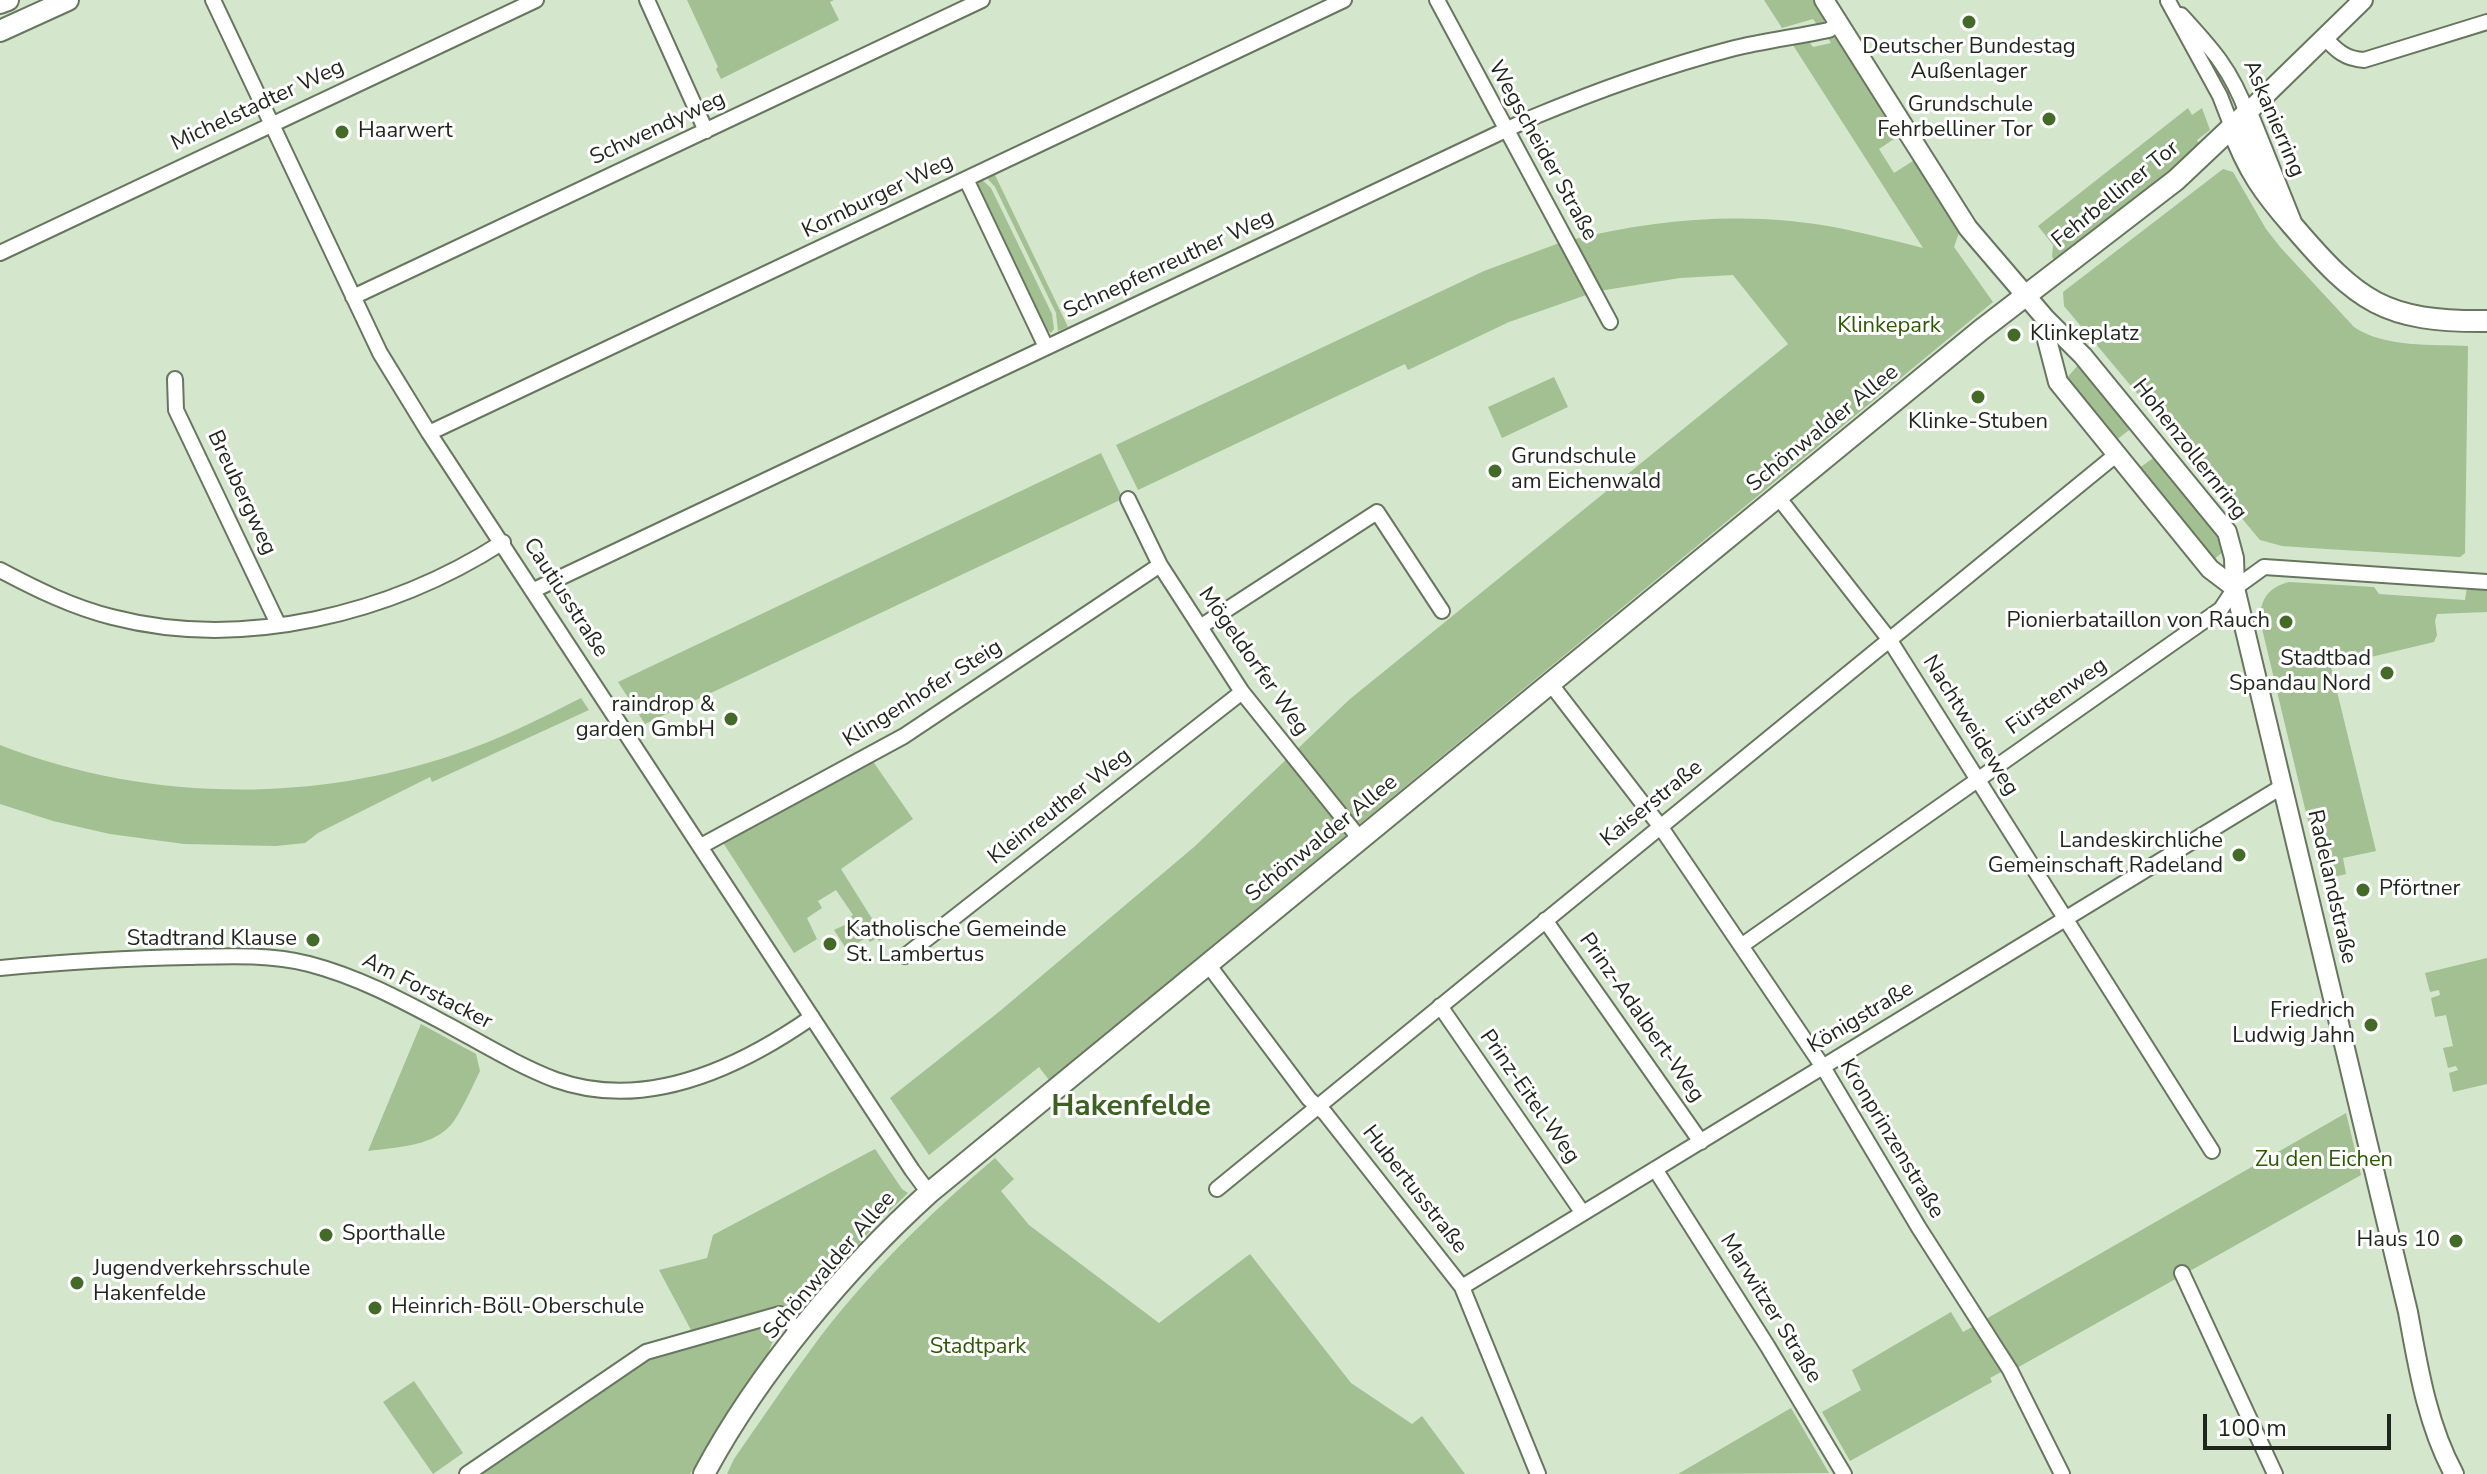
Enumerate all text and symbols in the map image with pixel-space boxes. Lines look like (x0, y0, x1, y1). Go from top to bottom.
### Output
marker: Deutscher Bundestag Außenlager (1960, 13, 1978, 31)
place label: Deutscher Bundestag Außenlager (1862, 35, 2076, 86)
street label: Michelstadter Weg (167, 54, 349, 158)
street label: Wegscheider Straße (1482, 56, 1602, 246)
street label: Askanierring (2237, 57, 2309, 181)
street label: Schwendyweg (586, 86, 730, 172)
place label: Grundschule Fehrbelliner Tor (1877, 93, 2033, 144)
marker: Grundschule Fehrbelliner Tor (2040, 110, 2058, 128)
place label: Haarwert (358, 119, 453, 145)
marker: Haarwert (333, 123, 351, 141)
street label: Fehrbelliner Tor (2047, 136, 2185, 254)
street label: Kornburger Weg (798, 149, 958, 245)
street label: Schnepfenreuther Weg (1060, 205, 1278, 325)
park label: Klinkepark (1837, 314, 1941, 340)
place label: Klinkeplatz (2030, 322, 2139, 348)
marker: Klinkeplatz (2005, 326, 2023, 344)
street label: Schönwalder Allee (1742, 360, 1904, 498)
street label: Hohenzollernring (2126, 374, 2252, 526)
marker: Klinke-Stuben (1969, 388, 1987, 406)
place label: Klinke-Stuben (1908, 410, 2048, 436)
street label: Breubergweg (201, 426, 281, 560)
place label: Grundschule am Eichenwald (1511, 445, 1661, 496)
marker: Grundschule am Eichenwald (1486, 462, 1504, 480)
street label: Cautiusstraße (517, 533, 613, 663)
street label: Mögeldorfer Weg (1192, 583, 1314, 741)
place label: Pionierbataillon von Rauch (2006, 609, 2270, 635)
marker: Pionierbataillon von Rauch (2277, 613, 2295, 631)
street label: Klingenhofer Steig (839, 634, 1007, 754)
place label: Stadtbad Spandau Nord (2229, 647, 2371, 698)
street label: Nachtweideweg (1916, 651, 2024, 801)
street label: Fürstenweg (2002, 653, 2112, 741)
marker: Stadtbad Spandau Nord (2378, 664, 2396, 682)
place label: raindrop & garden GmbH (576, 693, 715, 744)
marker: raindrop & garden GmbH (722, 710, 740, 728)
street label: Kleinreuther Weg (983, 743, 1137, 871)
street label: Kaiserstraße (1596, 755, 1708, 853)
street label: Schönwalder Allee (1241, 770, 1403, 908)
street label: Radelandstraße (2300, 807, 2362, 967)
place label: Landeskirchliche Gemeinschaft Radeland (1988, 829, 2223, 880)
marker: Landeskirchliche Gemeinschaft Radeland (2230, 846, 2248, 864)
place label: Pförtner (2379, 877, 2460, 903)
marker: Pförtner (2354, 881, 2372, 899)
place label: Katholische Gemeinde St. Lambertus (846, 918, 1066, 970)
place label: Stadtrand Klause (127, 927, 297, 953)
street label: Prinz-Adalbert-Weg (1573, 928, 1709, 1108)
marker: Stadtrand Klause (304, 931, 322, 949)
marker: Katholische Gemeinde St. Lambertus (821, 935, 839, 953)
street label: Am Forstacker (358, 948, 496, 1036)
street label: Königstraße (1803, 976, 1919, 1060)
place label: Friedrich Ludwig Jahn (2232, 999, 2355, 1050)
marker: Friedrich Ludwig Jahn (2362, 1016, 2380, 1034)
street label: Prinz-Eitel-Weg (1473, 1025, 1585, 1169)
street label: Kronprinzenstraße (1833, 1054, 1949, 1224)
district label: Hakenfelde (1051, 1090, 1211, 1126)
street label: Hubertusstraße (1356, 1121, 1472, 1259)
park label: Zu den Eichen (2255, 1148, 2393, 1174)
street label: Schönwalder Allee (759, 1187, 901, 1345)
place label: Sporthalle (342, 1222, 446, 1248)
marker: Sporthalle (317, 1226, 335, 1244)
place label: Haus 10 (2357, 1228, 2440, 1254)
street label: Marwitzer Straße (1713, 1229, 1827, 1389)
marker: Haus 10 (2447, 1232, 2465, 1250)
place label: Jugendverkehrsschule Hakenfelde (93, 1257, 310, 1308)
marker: Jugendverkehrsschule Hakenfelde (68, 1274, 86, 1292)
place label: Heinrich-Böll-Oberschule (391, 1295, 644, 1321)
marker: Heinrich-Böll-Oberschule (366, 1299, 384, 1317)
park label: Stadtpark (930, 1335, 1026, 1361)
scale bar (2207, 1398, 2395, 1448)
text: 100 m (2217, 1412, 2287, 1444)

